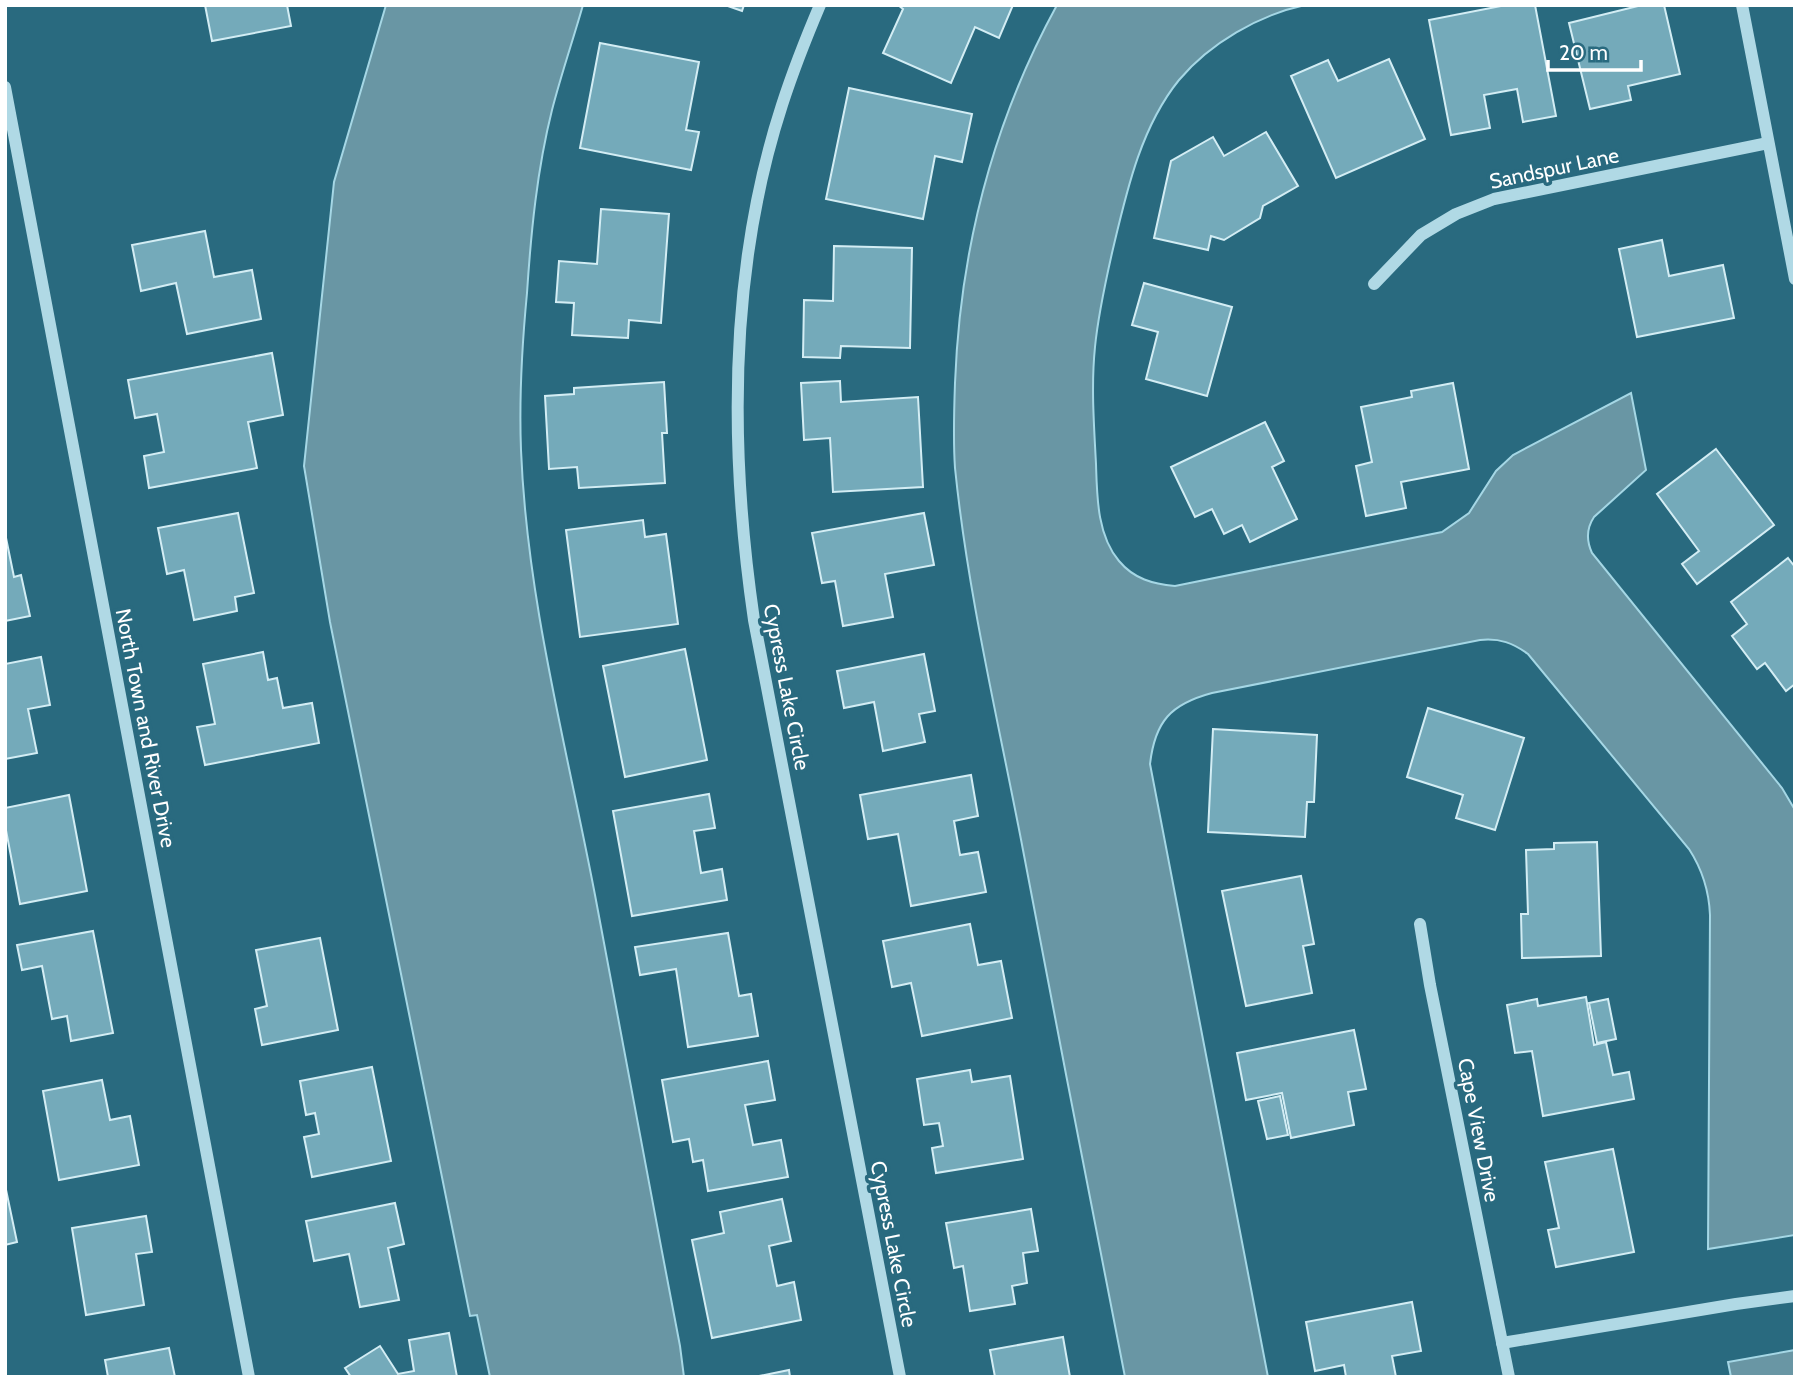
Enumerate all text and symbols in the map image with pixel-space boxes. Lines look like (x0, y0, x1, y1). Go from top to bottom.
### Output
scale bar (1548, 28, 1641, 72)
text: 20 m (1559, 40, 1608, 65)
street label: Sandspur Lane (1487, 142, 1621, 194)
street label: Cypress Lake Circle (759, 602, 815, 773)
street label: North Town and River Drive (111, 606, 182, 850)
street label: Cape View Drive (1453, 1056, 1505, 1204)
street label: Cypress Lake Circle (866, 1159, 922, 1330)

